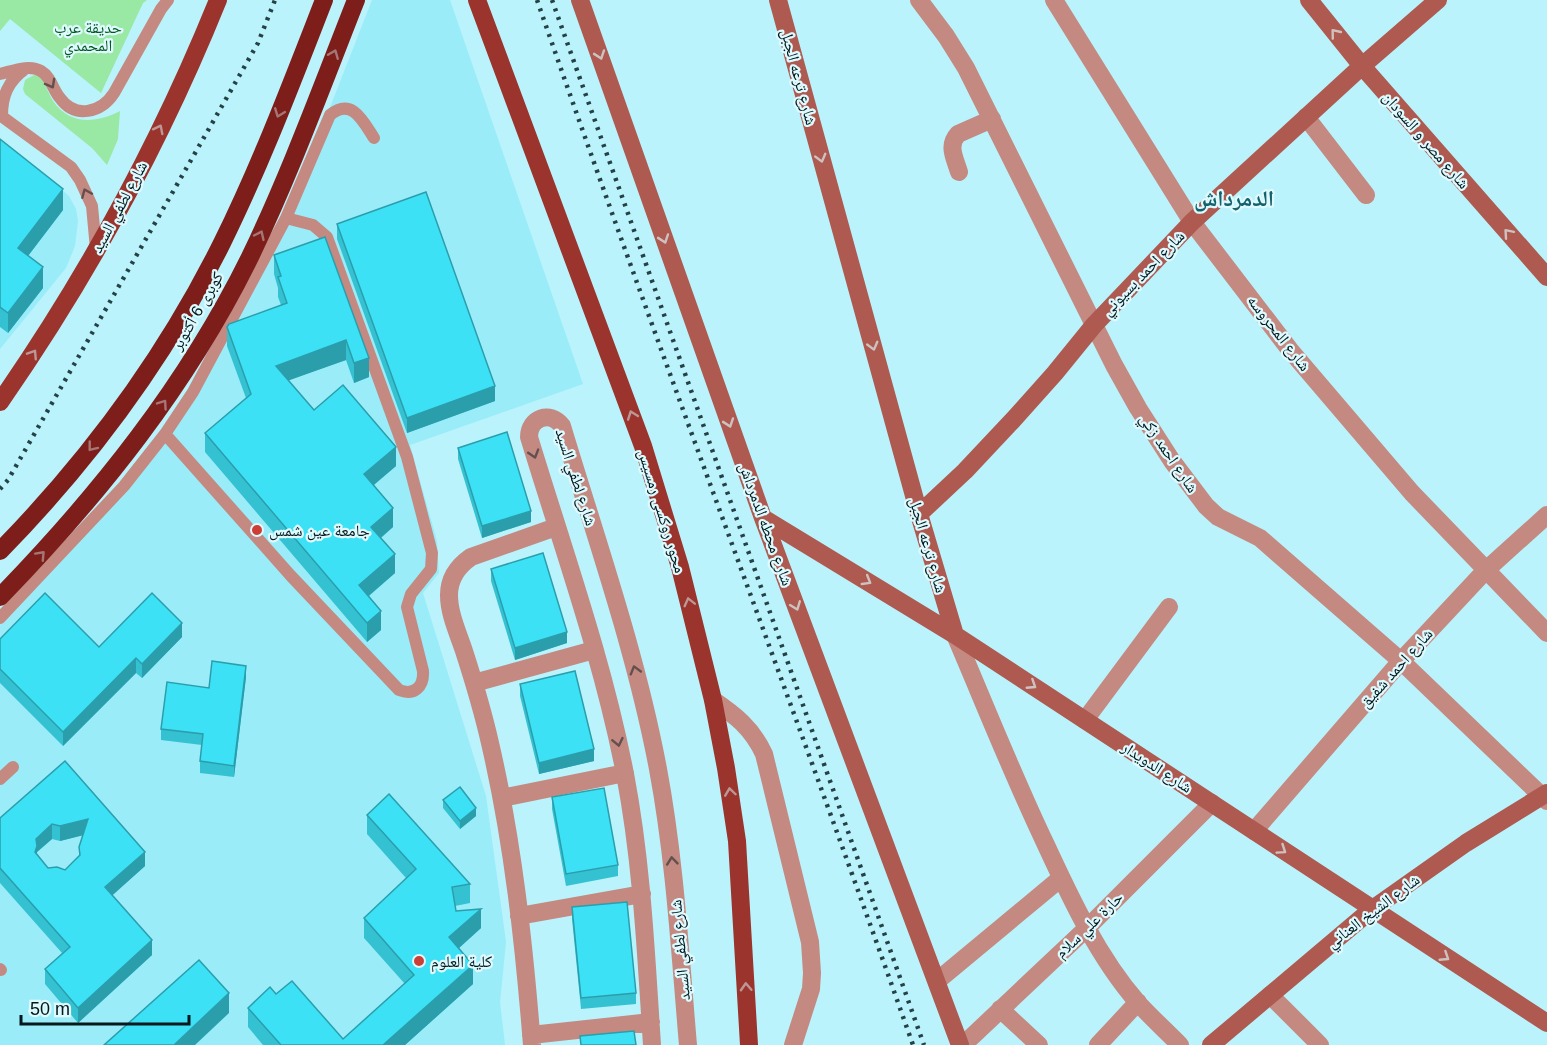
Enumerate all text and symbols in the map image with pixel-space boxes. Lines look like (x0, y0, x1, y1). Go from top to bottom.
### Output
park label: حديقة عرب المحمدي (54, 19, 122, 58)
street label: شارع ترعه الجبل (776, 27, 820, 127)
one-way arrow (1332, 29, 1343, 40)
one-way arrow (592, 49, 605, 60)
one-way arrow (327, 50, 340, 60)
one-way arrow (44, 78, 55, 88)
street label: شارع مصر و السودان (1378, 88, 1473, 193)
one-way arrow (274, 107, 286, 118)
one-way arrow (152, 125, 163, 136)
one-way arrow (814, 152, 826, 163)
street label: شارع لطفي السيد (88, 158, 154, 258)
district label: الدمرداش (1194, 186, 1274, 212)
one-way arrow (82, 189, 94, 200)
street label: شارع احمد بسيوني (1098, 227, 1191, 322)
one-way arrow (1504, 229, 1515, 240)
one-way arrow (253, 230, 265, 241)
one-way arrow (657, 233, 670, 244)
street label: كوبرى 6 أكتوبر (167, 268, 228, 355)
street label: شارع المحروسه (1243, 292, 1314, 375)
one-way arrow (865, 341, 878, 351)
one-way arrow (26, 350, 37, 361)
one-way arrow (156, 399, 167, 410)
street label: شارع احمد زكي (1133, 410, 1202, 498)
one-way arrow (627, 411, 639, 422)
one-way arrow (722, 417, 735, 428)
street label: شارع لطفي السيد (548, 426, 600, 529)
one-way arrow (88, 440, 99, 451)
street label: محور روكسى رمسيس (633, 447, 689, 576)
one-way arrow (527, 448, 539, 459)
street label: شارع محطه الدمرداش (734, 460, 796, 589)
street label: شارع ترعه الجبل (904, 495, 950, 595)
place label: جامعة عين شمس (269, 522, 370, 541)
marker: جامعة عين شمس (250, 523, 264, 537)
one-way arrow (34, 551, 45, 562)
one-way arrow (861, 574, 871, 586)
one-way arrow (683, 597, 696, 607)
one-way arrow (789, 600, 801, 611)
street label: شارع احمد شفيق (1356, 625, 1437, 712)
one-way arrow (630, 665, 642, 676)
one-way arrow (1025, 678, 1036, 689)
one-way arrow (611, 737, 624, 747)
street label: شارع الدويدار (1117, 737, 1195, 798)
one-way arrow (724, 788, 736, 797)
one-way arrow (1276, 843, 1287, 854)
one-way arrow (666, 857, 679, 866)
street label: شارع الشيخ العناني (1323, 871, 1425, 955)
street label: حارة علي سلام (1052, 889, 1129, 964)
street label: شارع لطفي السيد (667, 899, 697, 1001)
one-way arrow (1439, 950, 1449, 962)
place label: كلية العلوم (431, 953, 492, 972)
marker: كلية العلوم (412, 954, 426, 968)
one-way arrow (740, 982, 753, 991)
scale bar (21, 988, 189, 1026)
text: 50 m (30, 999, 70, 1019)

